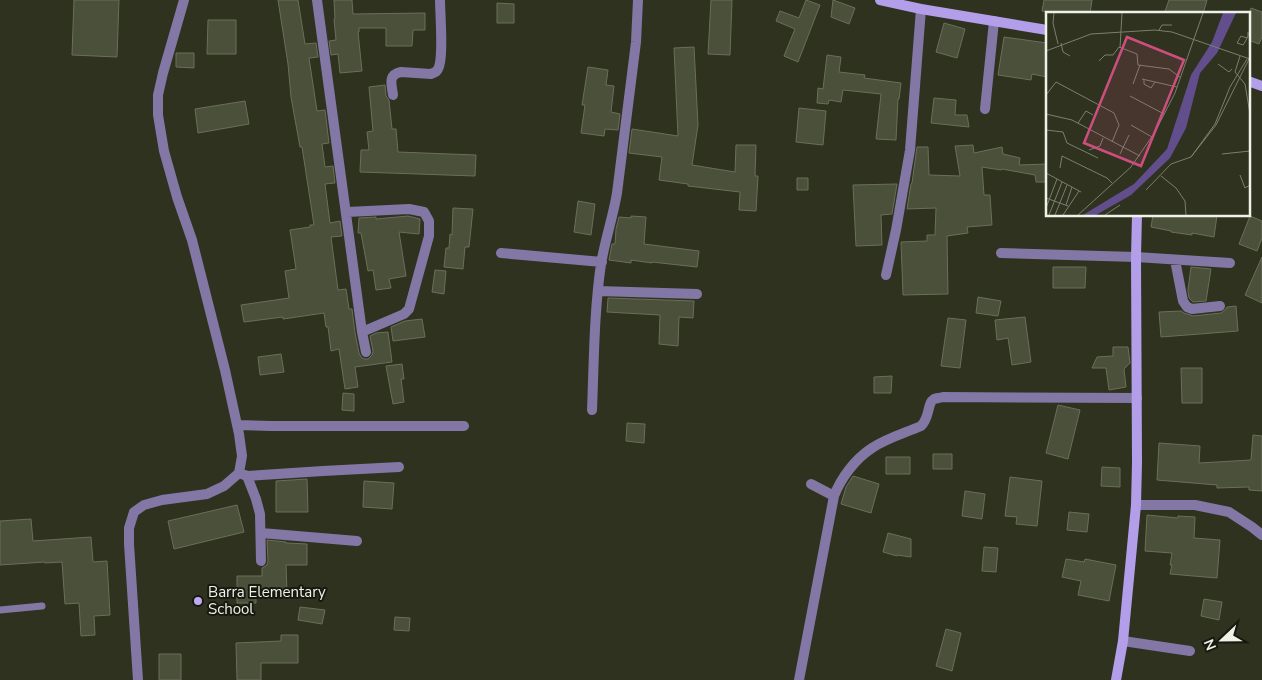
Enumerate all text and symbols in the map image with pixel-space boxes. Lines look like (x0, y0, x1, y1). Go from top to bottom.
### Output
inset map (1046, 12, 1250, 216)
place label: Barra Elementary School (208, 582, 326, 619)
marker: Barra Elementary School (192, 595, 204, 607)
north arrow (1197, 615, 1247, 665)
text: N (1200, 636, 1221, 653)

